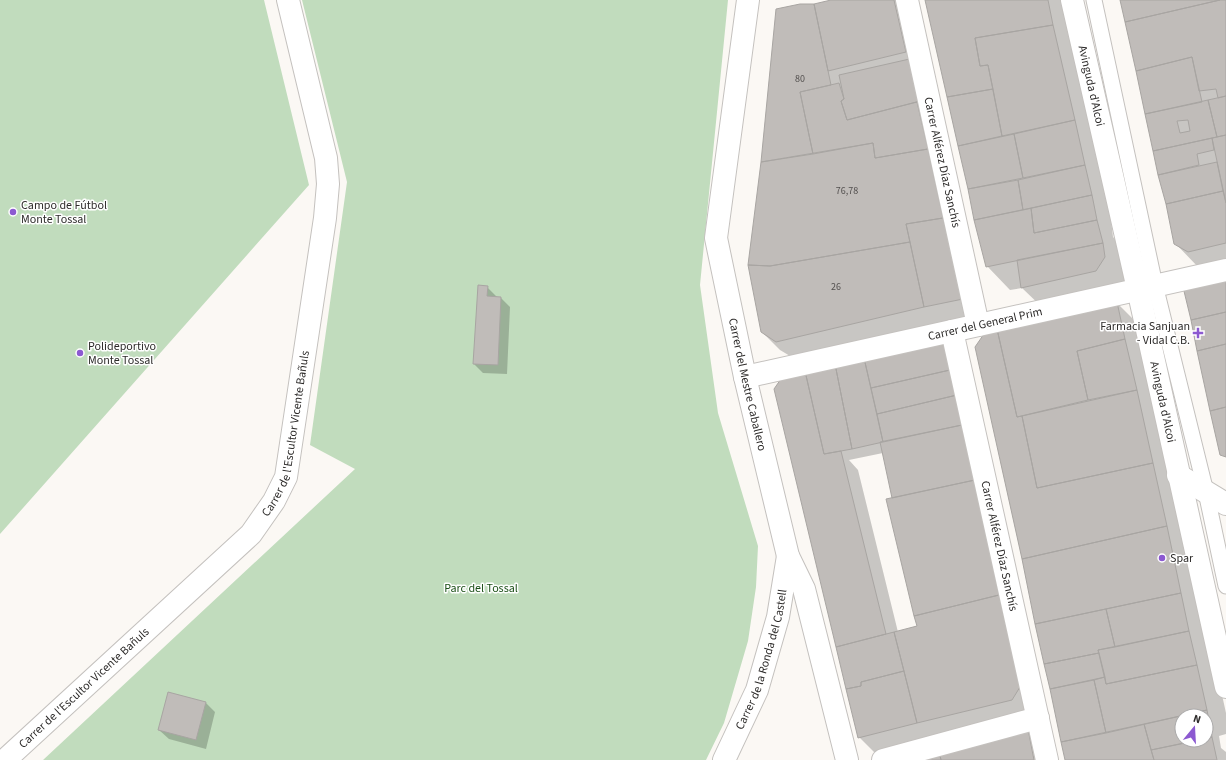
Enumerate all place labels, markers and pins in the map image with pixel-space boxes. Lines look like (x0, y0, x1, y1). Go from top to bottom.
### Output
place label: Campo de Fútbol Monte Tossal (21, 197, 107, 228)
marker: Campo de Fútbol Monte Tossal (8, 207, 18, 217)
place label: Farmacia Sanjuan - Vidal C.B. (1100, 318, 1190, 349)
marker: Farmacia Sanjuan - Vidal C.B. (1193, 328, 1203, 338)
place label: Polideportivo Monte Tossal (88, 338, 156, 369)
marker: Polideportivo Monte Tossal (75, 348, 85, 358)
place label: Spar (1170, 550, 1194, 567)
marker: Spar (1157, 553, 1167, 563)

